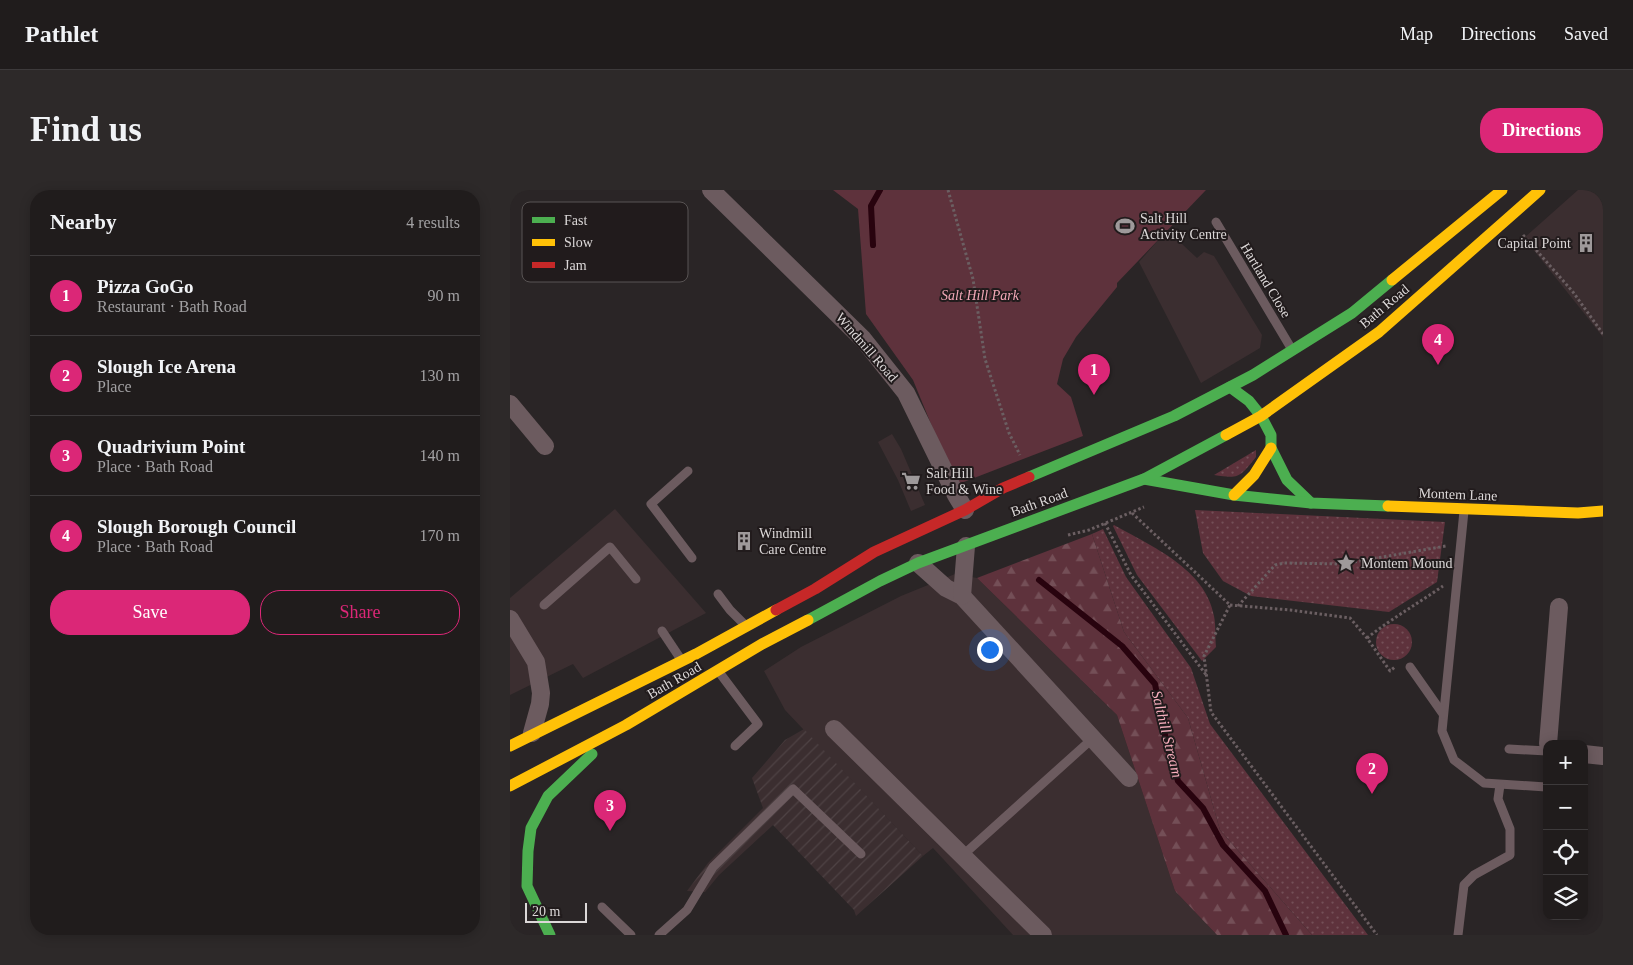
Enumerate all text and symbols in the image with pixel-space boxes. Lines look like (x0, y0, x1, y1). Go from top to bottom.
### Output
text: Pathlet (25, 21, 98, 47)
text: Map (1400, 24, 1433, 44)
text: Directions (1461, 24, 1536, 44)
text: Saved (1564, 24, 1608, 44)
button: Directions (1480, 108, 1603, 153)
text: Find us (30, 110, 142, 149)
legend (522, 202, 688, 282)
text: Nearby (50, 210, 117, 234)
place label: Salt Hill Activity Centre (1140, 211, 1227, 242)
text: Fast (564, 213, 587, 228)
text: 4 results (406, 214, 460, 231)
sports icon: Salt Hill Activity Centre (1114, 215, 1136, 237)
building icon: Capital Point (1575, 232, 1597, 254)
text: Slow (564, 235, 594, 250)
place label: Capital Point (1498, 236, 1571, 251)
street label: Hartland Close (1237, 240, 1294, 320)
text: Jam (564, 258, 587, 273)
text: Pizza GoGo (97, 276, 194, 297)
street label: Bath Road (1357, 282, 1412, 331)
text: 1 (62, 287, 70, 304)
text: 90 m (428, 287, 460, 304)
park label: Salt Hill Park (941, 288, 1020, 303)
text: Restaurant · Bath Road (97, 298, 247, 315)
street label: Windmill Road (833, 310, 901, 385)
pin: 4 (1422, 324, 1454, 365)
pin: 1 (1078, 354, 1110, 395)
text: Slough Ice Arena (97, 356, 236, 377)
text: 2 (62, 367, 70, 384)
text: 130 m (420, 367, 460, 384)
text: Place (97, 378, 132, 395)
text: Quadrivium Point (97, 436, 245, 457)
text: 3 (62, 447, 70, 464)
text: 140 m (420, 447, 460, 464)
text: Place · Bath Road (97, 458, 213, 475)
place label: Salt Hill Food & Wine (926, 466, 1002, 497)
supermarket icon: Salt Hill Food & Wine (900, 470, 922, 492)
street label: Bath Road (1009, 485, 1070, 520)
street label: Montem Lane (1418, 486, 1498, 503)
text: Slough Borough Council (97, 516, 296, 537)
place label: Windmill Care Centre (759, 526, 826, 557)
text: 4 (62, 527, 70, 544)
text: 170 m (420, 527, 460, 544)
building icon: Windmill Care Centre (733, 530, 755, 552)
text: Place · Bath Road (97, 538, 213, 555)
place icon: Montem Mound (1335, 552, 1357, 574)
place label: Montem Mound (1361, 556, 1452, 571)
button: Save (50, 590, 250, 635)
button: Share (260, 590, 460, 635)
your location (977, 637, 1003, 663)
street label: Bath Road (645, 659, 704, 702)
water label: Salthill Stream (1148, 689, 1186, 779)
map controls (1543, 740, 1588, 920)
button: + (1543, 740, 1588, 785)
pin: 2 (1356, 753, 1388, 794)
button: − (1543, 785, 1588, 830)
pin: 3 (594, 790, 626, 831)
button: locate (1543, 830, 1588, 875)
button: layers (1543, 875, 1588, 920)
scale bar (525, 900, 588, 923)
text: 20 m (532, 904, 560, 919)

